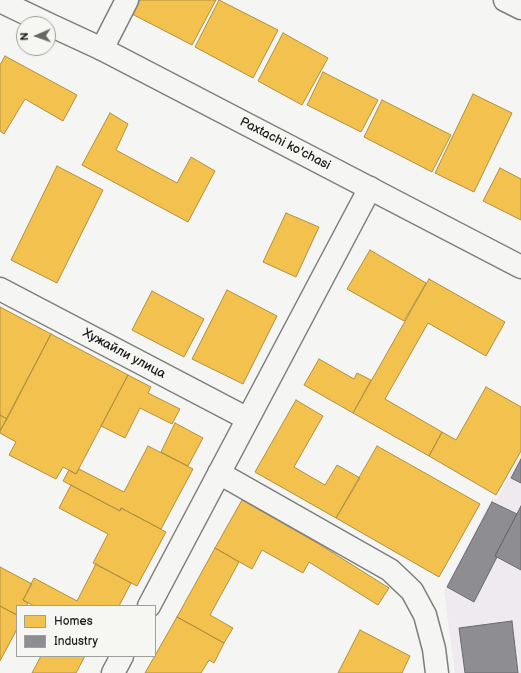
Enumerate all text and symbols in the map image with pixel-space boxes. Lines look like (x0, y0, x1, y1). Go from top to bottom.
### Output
north arrow (16, 16, 56, 56)
text: N (18, 32, 31, 41)
street label: Paxtachi ko'chasi (237, 114, 333, 174)
street label: Хужайли улица (80, 326, 168, 382)
legend (16, 605, 156, 657)
text: Homes (54, 614, 93, 629)
text: Industry (54, 634, 98, 649)

